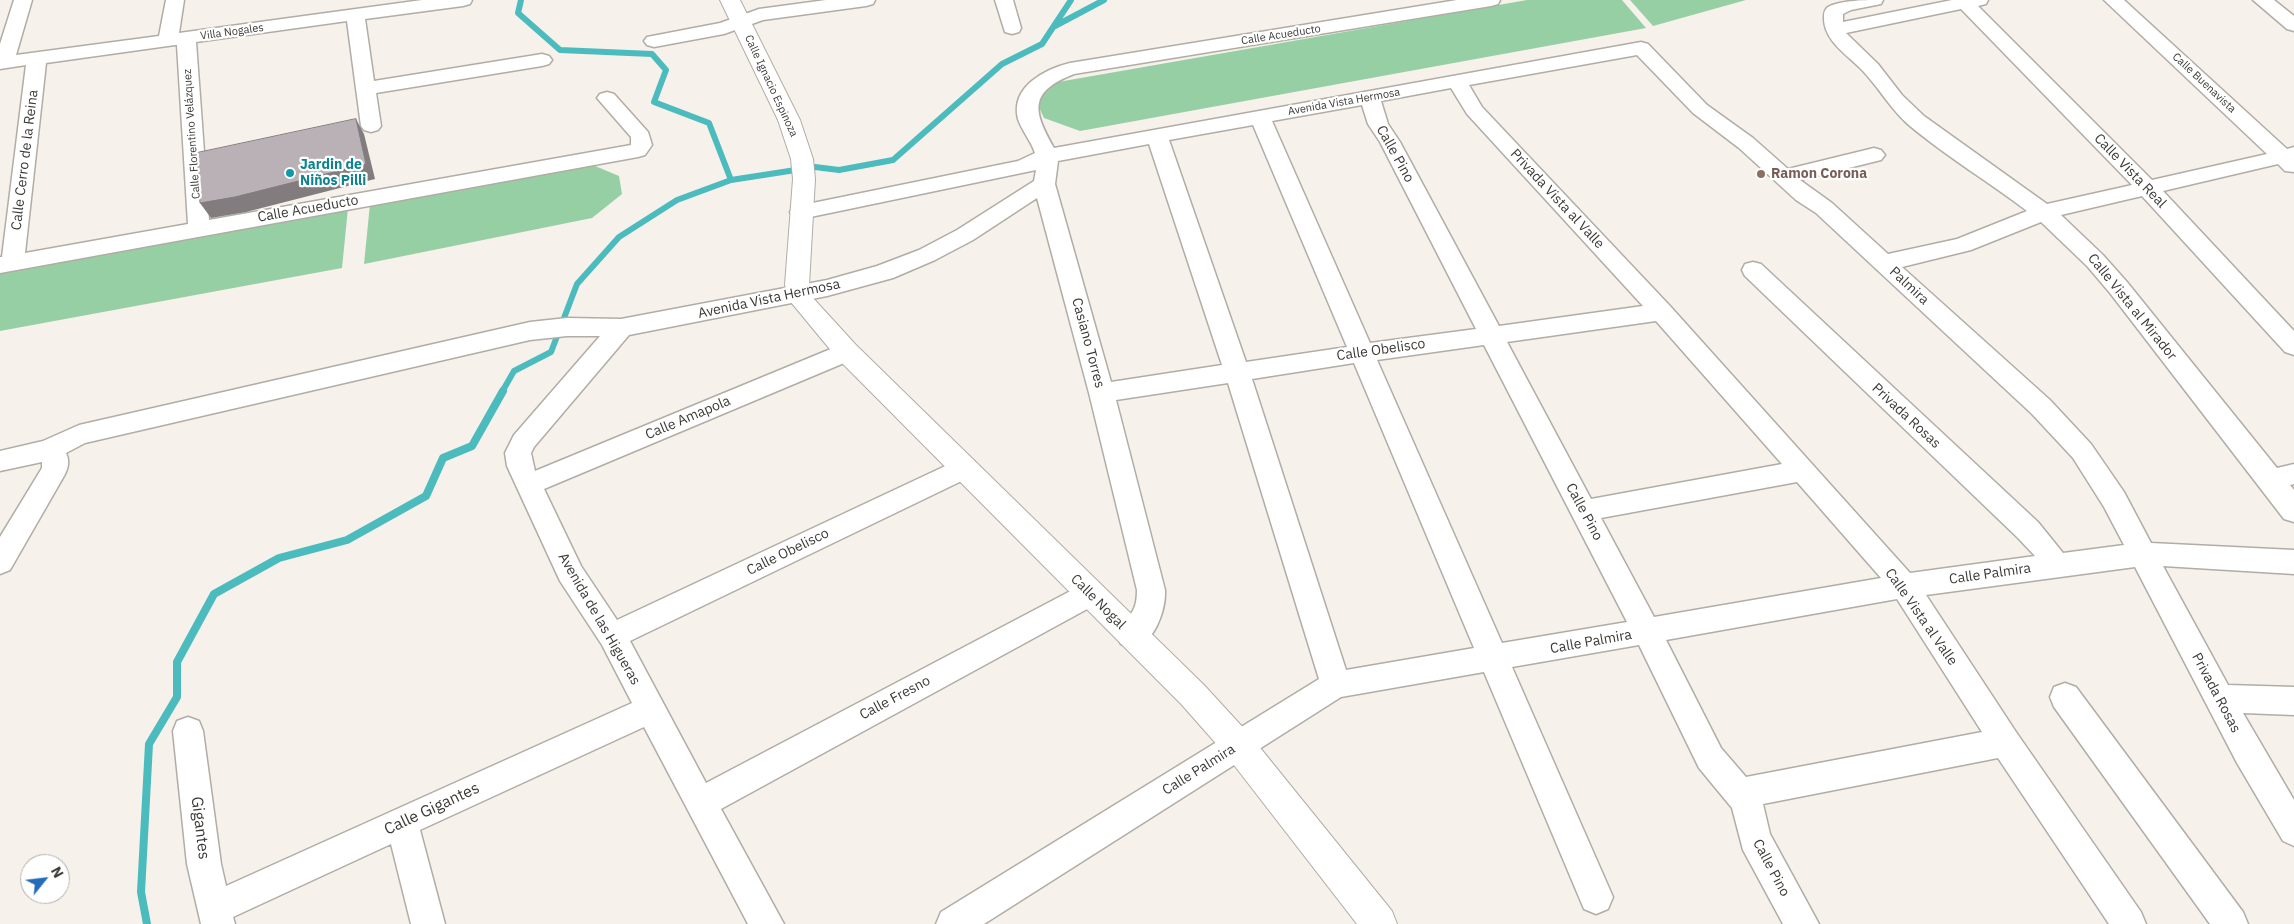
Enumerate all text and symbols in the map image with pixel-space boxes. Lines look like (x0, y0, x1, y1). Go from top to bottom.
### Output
street label: Villa Nogales (199, 21, 265, 43)
street label: Calle Acueducto (1240, 22, 1322, 48)
street label: Calle Ignacio Espinoza (742, 33, 800, 139)
street label: Calle Buenavista (2170, 50, 2238, 116)
street label: Calle Florentino Velázquez (181, 68, 203, 200)
street label: Avenida Vista Hermosa (1287, 86, 1401, 118)
street label: Calle Cerro de la Reina (8, 89, 42, 231)
street label: Calle Pino (1373, 123, 1417, 185)
street label: Calle Vista Real (2090, 130, 2170, 212)
street label: Privada Vista al Valle (1507, 146, 1607, 252)
place label: Jardin de Niños Pilli (300, 157, 366, 190)
place label: Ramon Corona (1771, 166, 1867, 182)
marker: Jardin de Niños Pilli (284, 167, 296, 179)
marker: Ramon Corona (1755, 168, 1767, 180)
street label: Calle Acueducto (256, 192, 360, 226)
street label: Calle Vista al Mirador (2084, 250, 2180, 364)
street label: Palmira (1886, 264, 1932, 308)
street label: Avenida Vista Hermosa (696, 276, 842, 322)
street label: Casiano Torres (1068, 296, 1108, 390)
street label: Calle Obelisco (1336, 335, 1426, 365)
street label: Privada Rosas (1868, 380, 1944, 452)
street label: Calle Amapola (643, 393, 733, 443)
street label: Calle Pino (1562, 480, 1606, 544)
street label: Calle Obelisco (744, 525, 832, 579)
street label: Avenida de las Higueras (554, 550, 644, 688)
street label: Calle Palmira (1948, 560, 2032, 588)
street label: Calle Vista al Valle (1881, 565, 1961, 669)
street label: Calle Nogal (1067, 571, 1129, 633)
street label: Calle Palmira (1549, 627, 1633, 657)
street label: Privada Rosas (2188, 650, 2244, 736)
street label: Calle Fresno (857, 672, 933, 724)
street label: Calle Palmira (1160, 741, 1238, 799)
street label: Calle Gigantes (381, 779, 483, 839)
street label: Gigantes (187, 795, 213, 861)
street label: Calle Pino (1749, 836, 1793, 900)
north arrow (20, 854, 70, 904)
text: N (47, 863, 68, 881)

